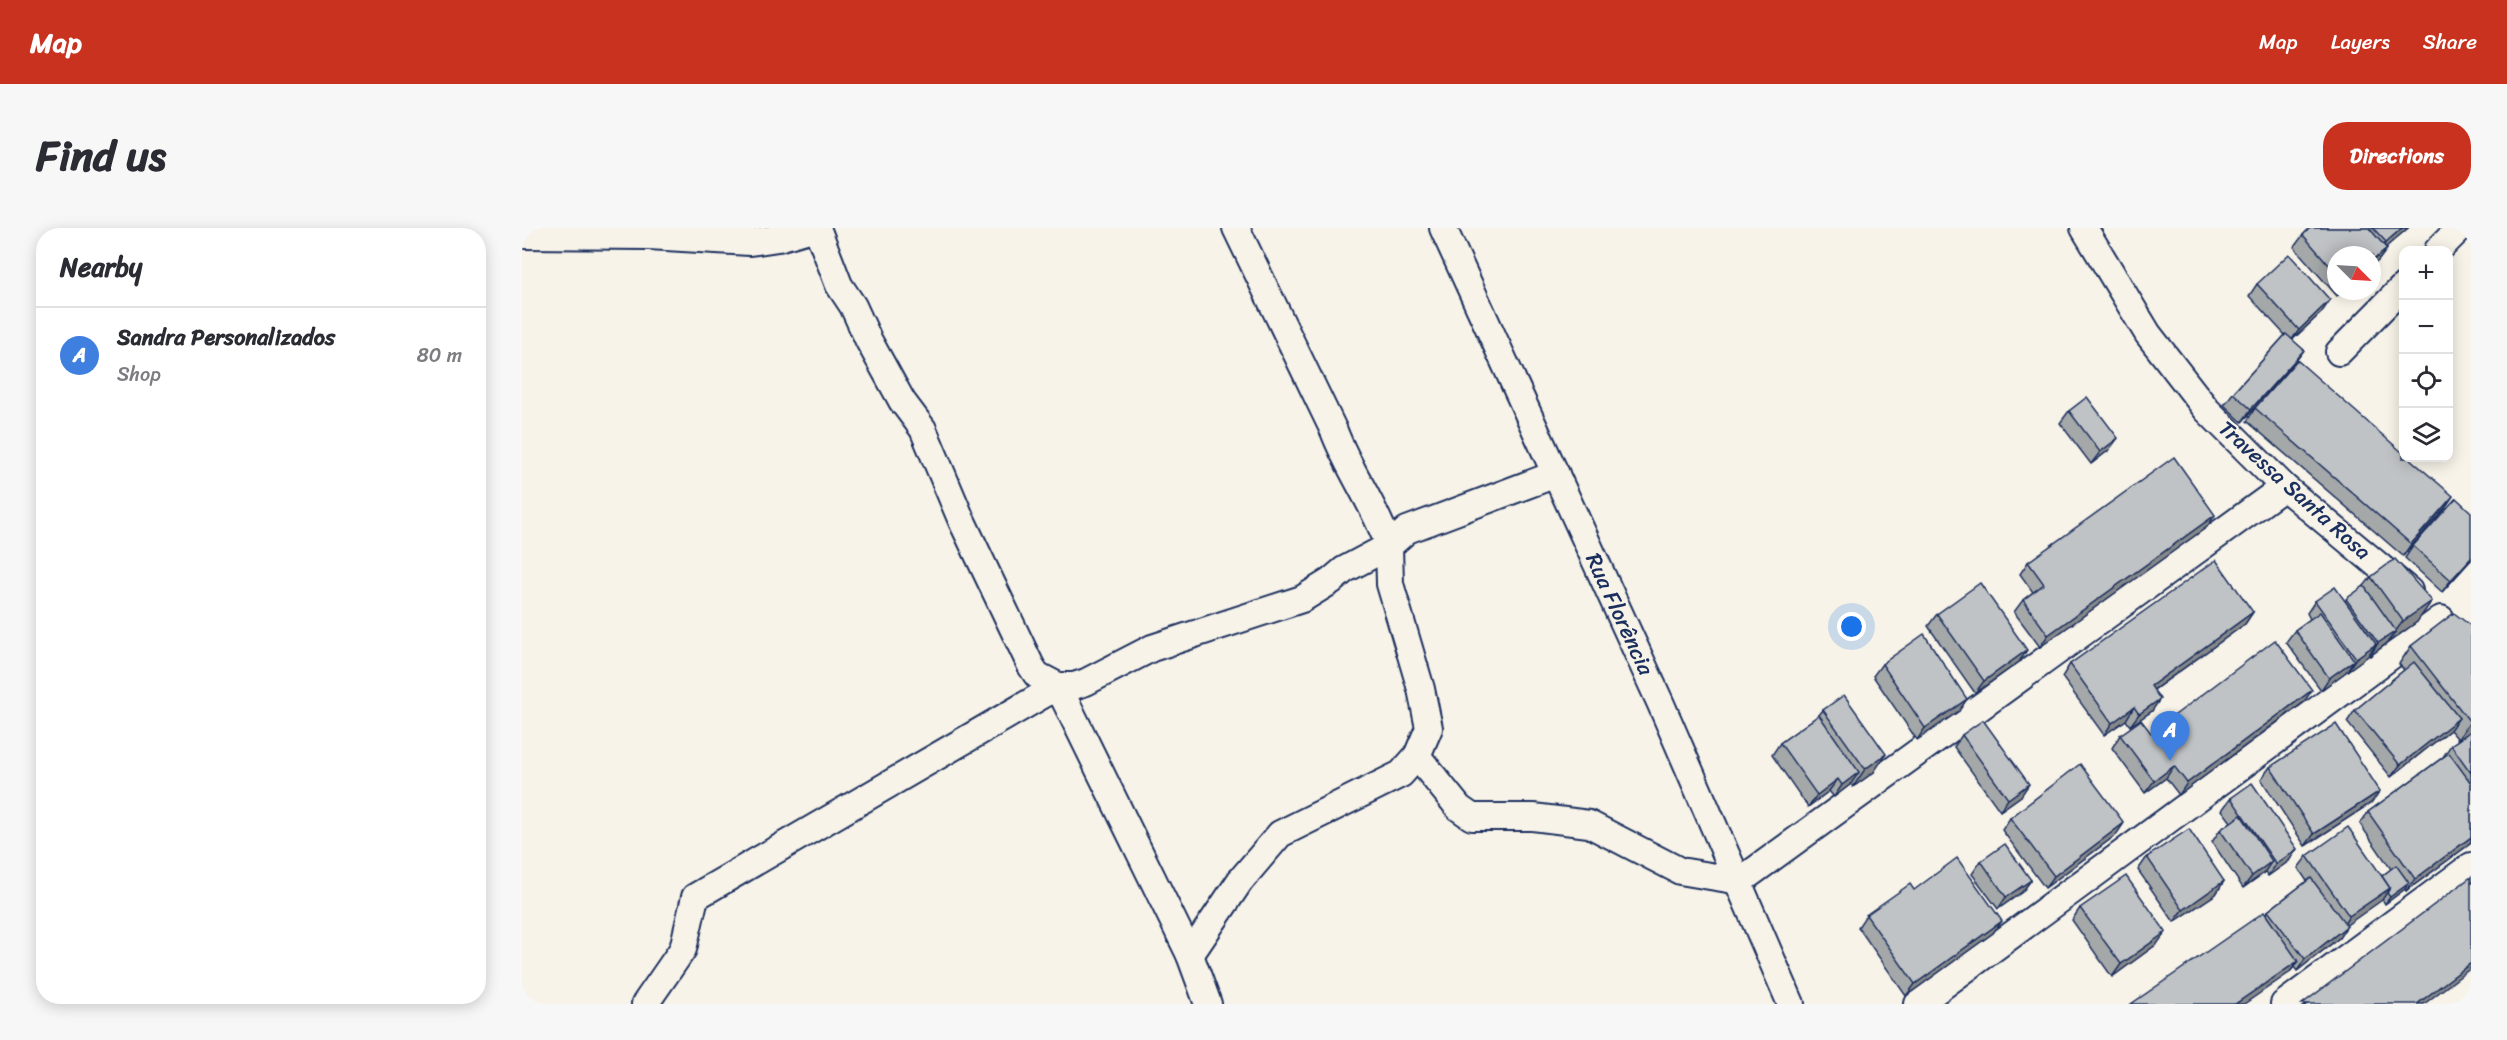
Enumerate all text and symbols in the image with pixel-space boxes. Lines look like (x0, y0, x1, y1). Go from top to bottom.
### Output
text: Map (30, 18, 82, 67)
text: Map (2259, 23, 2298, 61)
text: Layers (2331, 23, 2390, 61)
text: Share (2423, 23, 2477, 61)
text: Find us (36, 119, 166, 193)
button: Directions (2323, 122, 2471, 190)
text: Nearby (60, 244, 142, 290)
north arrow (2327, 246, 2381, 300)
map controls (2399, 246, 2453, 462)
button: + (2399, 246, 2453, 300)
button: − (2399, 300, 2453, 354)
text: Sandra Personalizados (117, 318, 335, 357)
text: A (73, 338, 86, 373)
text: 80 m (417, 338, 462, 373)
button: locate (2399, 354, 2453, 408)
text: Shop (117, 357, 161, 392)
button: layers (2399, 408, 2453, 462)
street label: Travessa Santa Rosa (2209, 410, 2381, 570)
street label: Rua Florência (1575, 546, 1666, 683)
your location (1837, 612, 1866, 641)
pin: A (2150, 712, 2190, 761)

